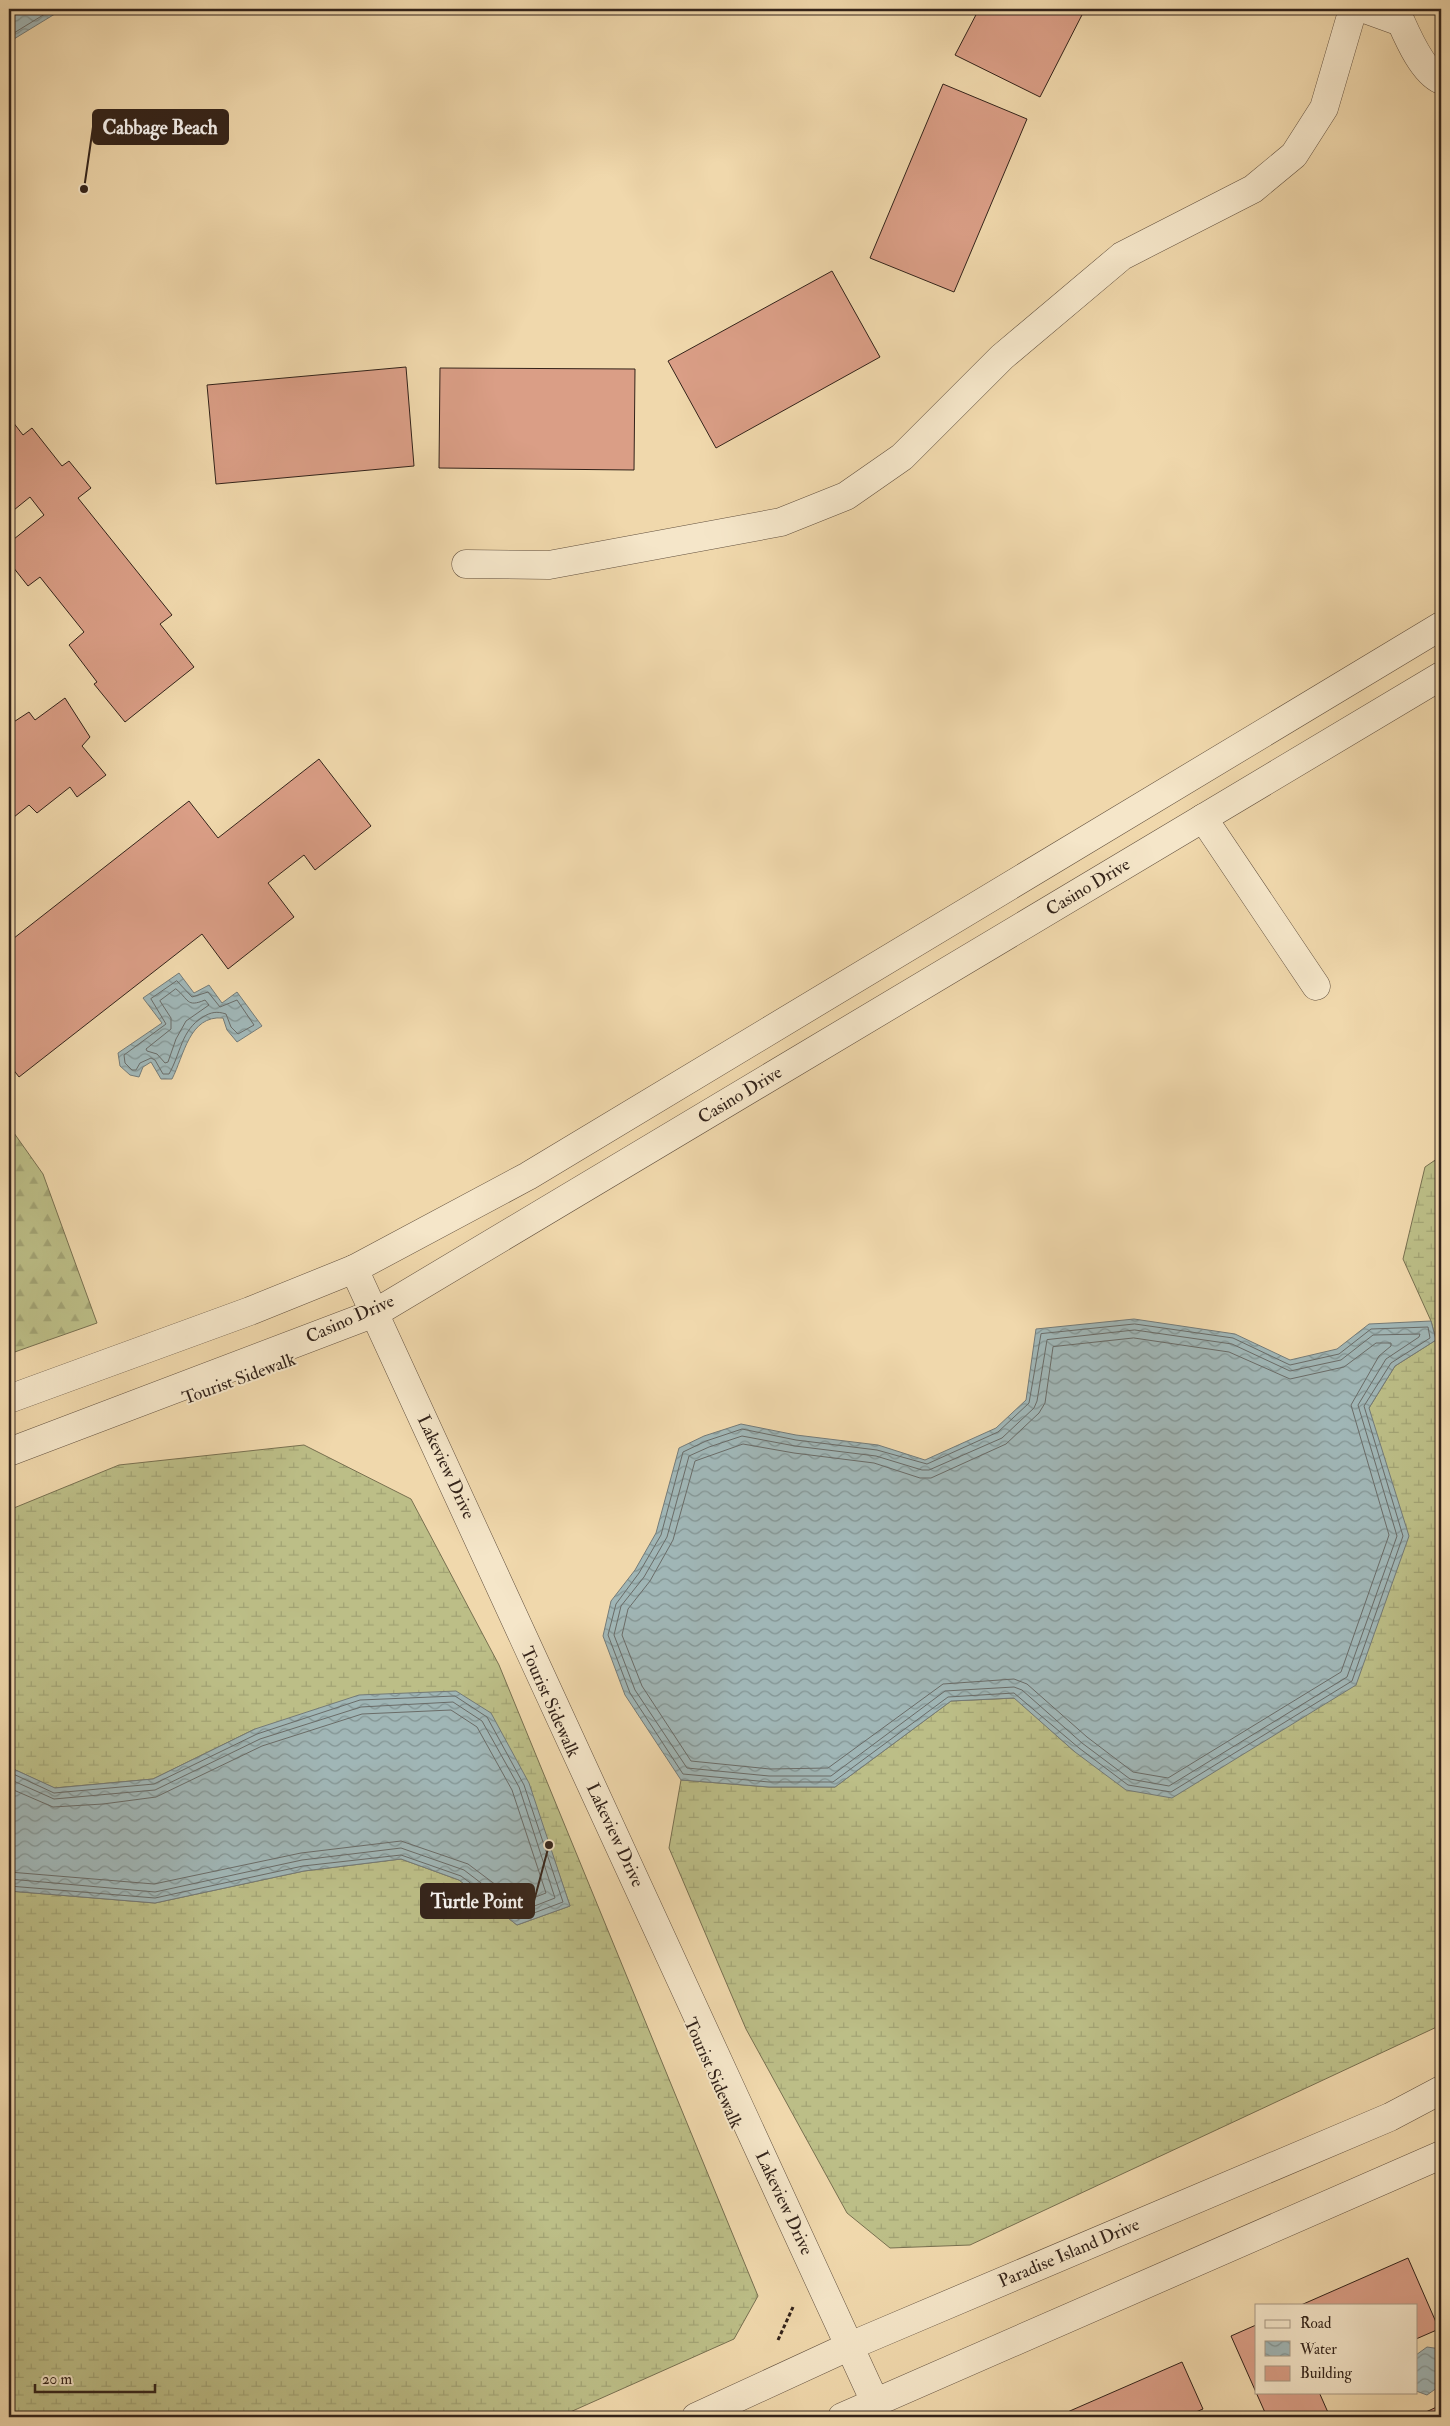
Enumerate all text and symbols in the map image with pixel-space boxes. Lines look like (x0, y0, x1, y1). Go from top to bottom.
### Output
callout: Cabbage Beach (93, 110, 228, 144)
text: Cabbage Beach (102, 116, 218, 141)
street label: Casino Drive (1042, 853, 1135, 921)
street label: Casino Drive (694, 1061, 787, 1129)
street label: Casino Drive (302, 1289, 398, 1349)
street label: Tourist Sidewalk (179, 1348, 299, 1410)
street label: Lakeview Drive (412, 1411, 480, 1523)
street label: Tourist Sidewalk (515, 1643, 585, 1761)
street label: Lakeview Drive (581, 1779, 649, 1891)
callout: Turtle Point (421, 1884, 534, 1918)
text: Turtle Point (430, 1890, 524, 1914)
street label: Tourist Sidewalk (678, 2014, 748, 2132)
street label: Lakeview Drive (750, 2147, 818, 2259)
street label: Paradise Island Drive (995, 2213, 1144, 2293)
legend (1255, 2304, 1418, 2394)
text: Road (1300, 2314, 1332, 2333)
text: Water (1299, 2340, 1337, 2359)
scale bar (35, 2361, 155, 2393)
text: Building (1300, 2364, 1352, 2383)
text: 20 m (42, 2370, 72, 2389)

